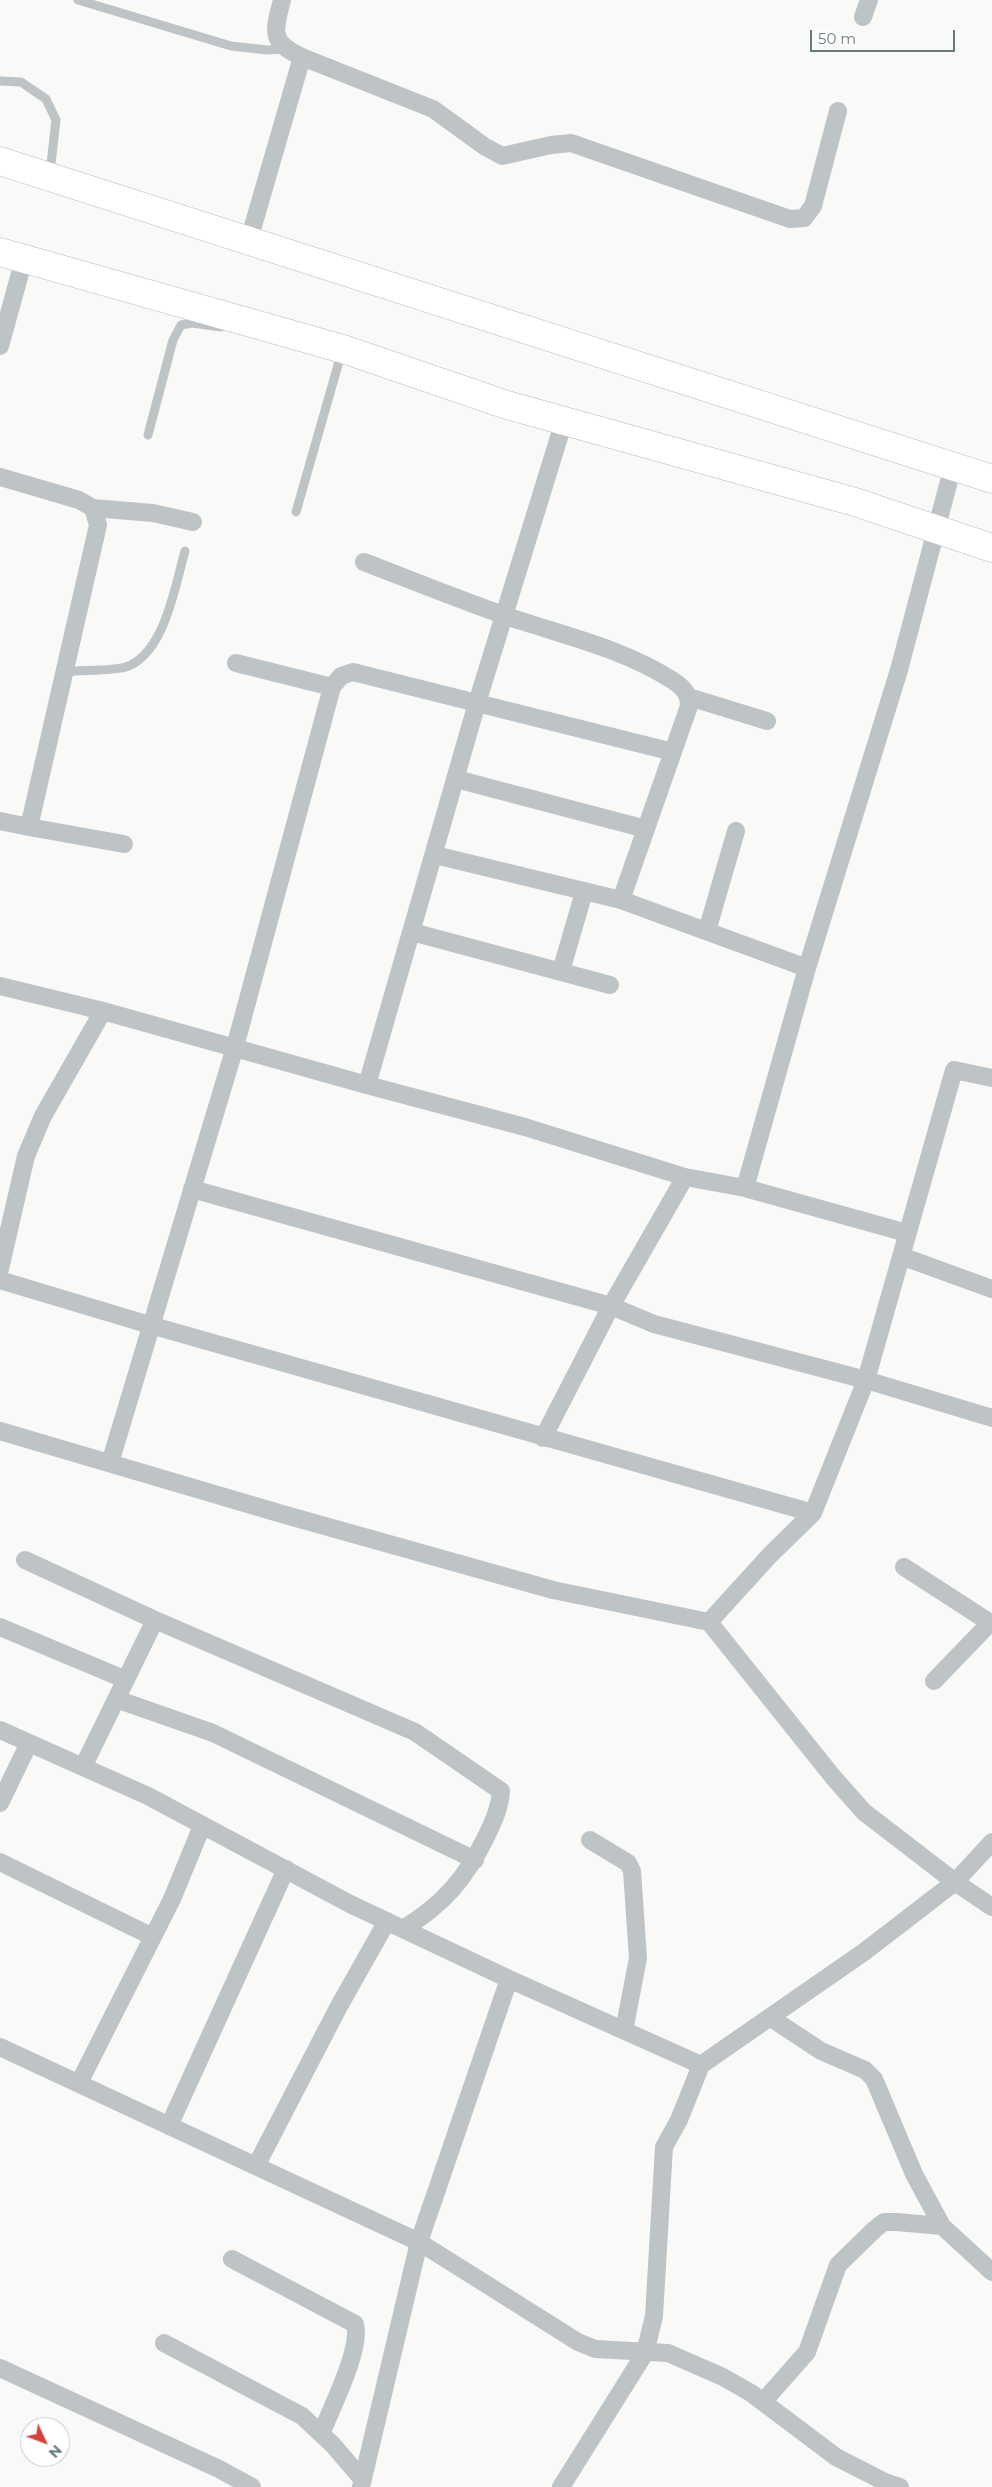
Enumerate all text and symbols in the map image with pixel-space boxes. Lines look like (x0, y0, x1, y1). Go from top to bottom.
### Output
scale bar (812, 20, 957, 52)
text: 50 m (818, 29, 856, 48)
north arrow (20, 2417, 70, 2467)
text: N (45, 2441, 66, 2462)

